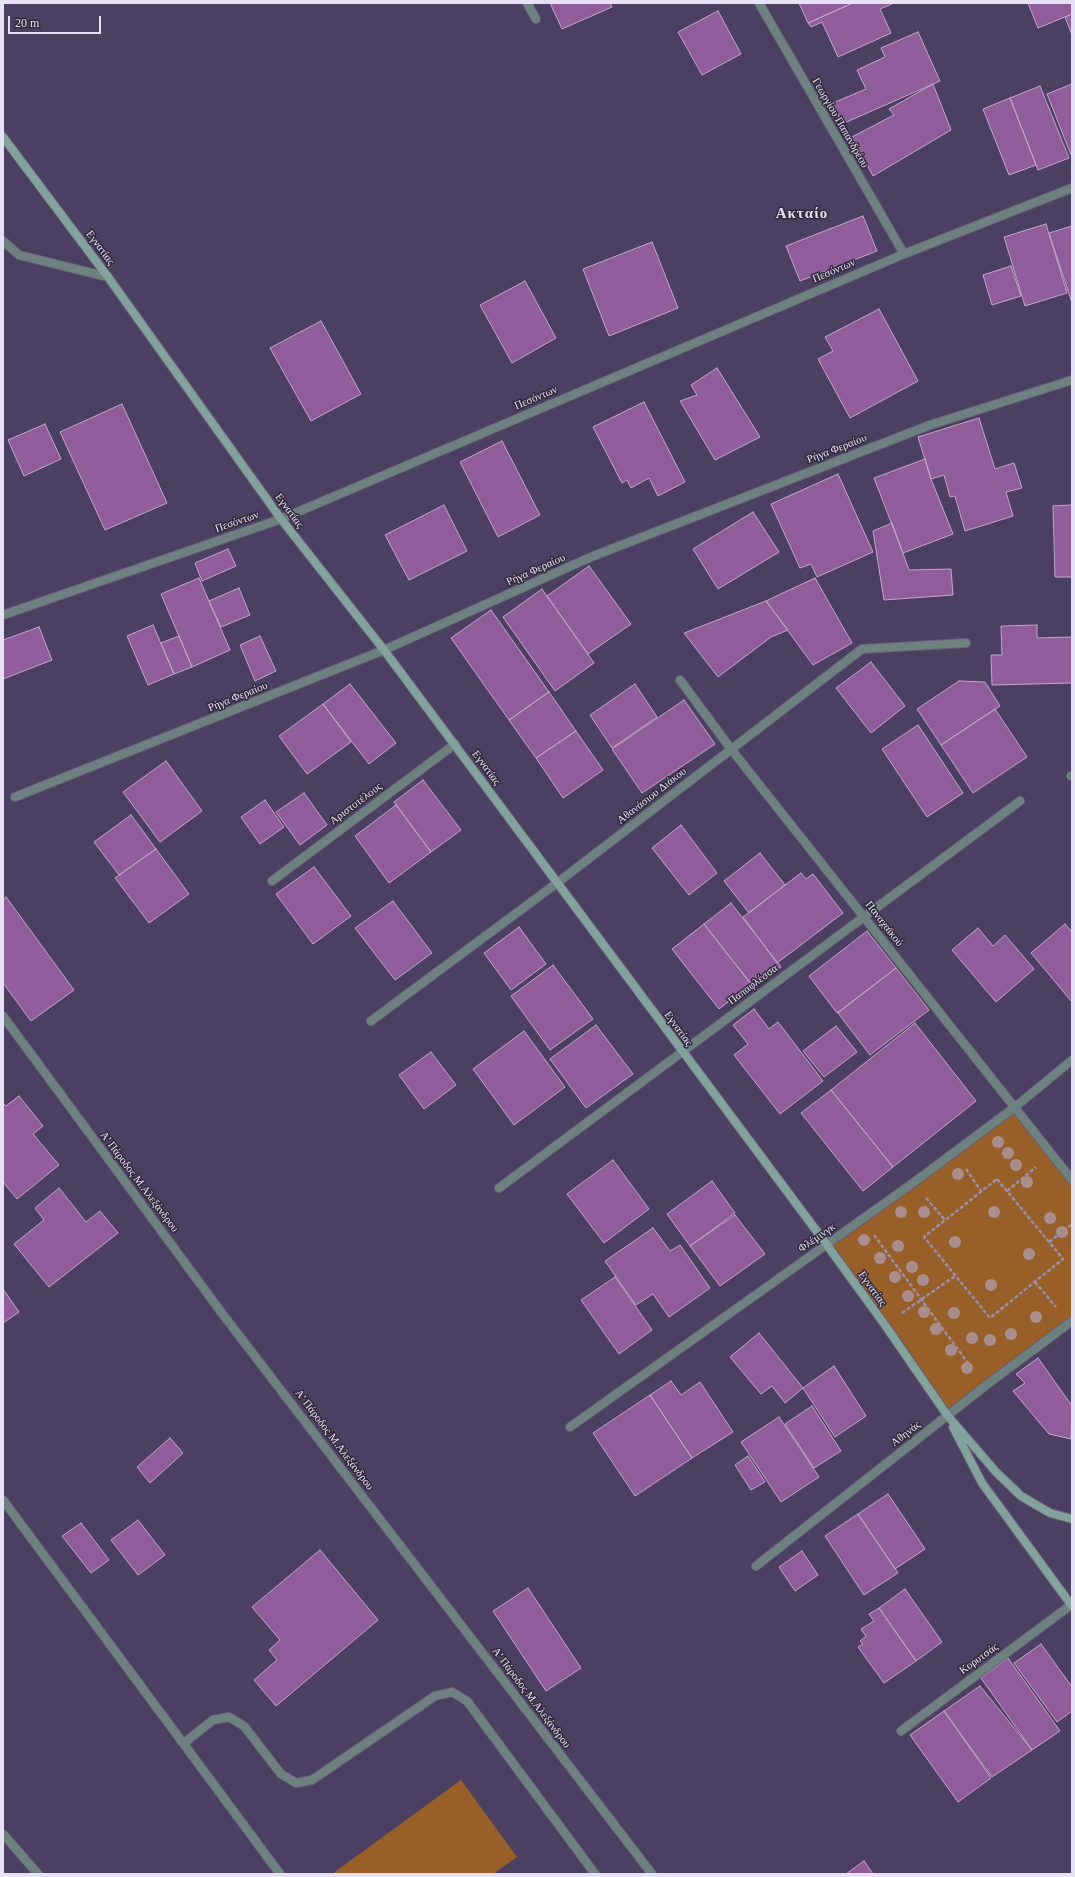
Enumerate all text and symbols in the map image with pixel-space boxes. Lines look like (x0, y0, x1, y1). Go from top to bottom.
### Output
scale bar (10, 8, 103, 34)
text: 20 m (15, 16, 39, 30)
street label: Γεωργίου Παπανδρέου (809, 76, 871, 170)
district label: Ακταίο (776, 205, 828, 223)
street label: Εγνατίας (83, 228, 117, 268)
street label: Πεσόντων (810, 256, 858, 286)
street label: Πεσόντων (512, 383, 560, 413)
street label: Ρήγα Φεραίου (805, 432, 869, 466)
street label: Εγνατίας (272, 491, 306, 531)
street label: Πεσόντων (213, 508, 261, 536)
street label: Ρήγα Φεραίου (505, 551, 567, 589)
street label: Ρήγα Φεραίου (206, 679, 270, 715)
street label: Εγνατίας (469, 748, 503, 788)
street label: Αθανάσιου Διάκου (615, 765, 689, 827)
street label: Αριστοτέλους (327, 780, 385, 828)
street label: Παναχαϊκού (862, 899, 906, 949)
street label: Παπαφλέσσα (725, 962, 781, 1008)
street label: Εγνατίας (661, 1009, 695, 1049)
street label: Α' Πάροδος Μ.Αλεξάνδρου (97, 1129, 181, 1235)
street label: Φλέμινγκ (796, 1220, 838, 1256)
street label: Εγνατίας (855, 1269, 889, 1309)
street label: Α' Πάροδος Μ.Αλεξάνδρου (292, 1387, 376, 1493)
street label: Αθηνάς (889, 1418, 923, 1450)
street label: Κορυτσάς (957, 1640, 1001, 1678)
street label: Α' Πάροδος Μ.Αλεξάνδρου (489, 1645, 573, 1751)

